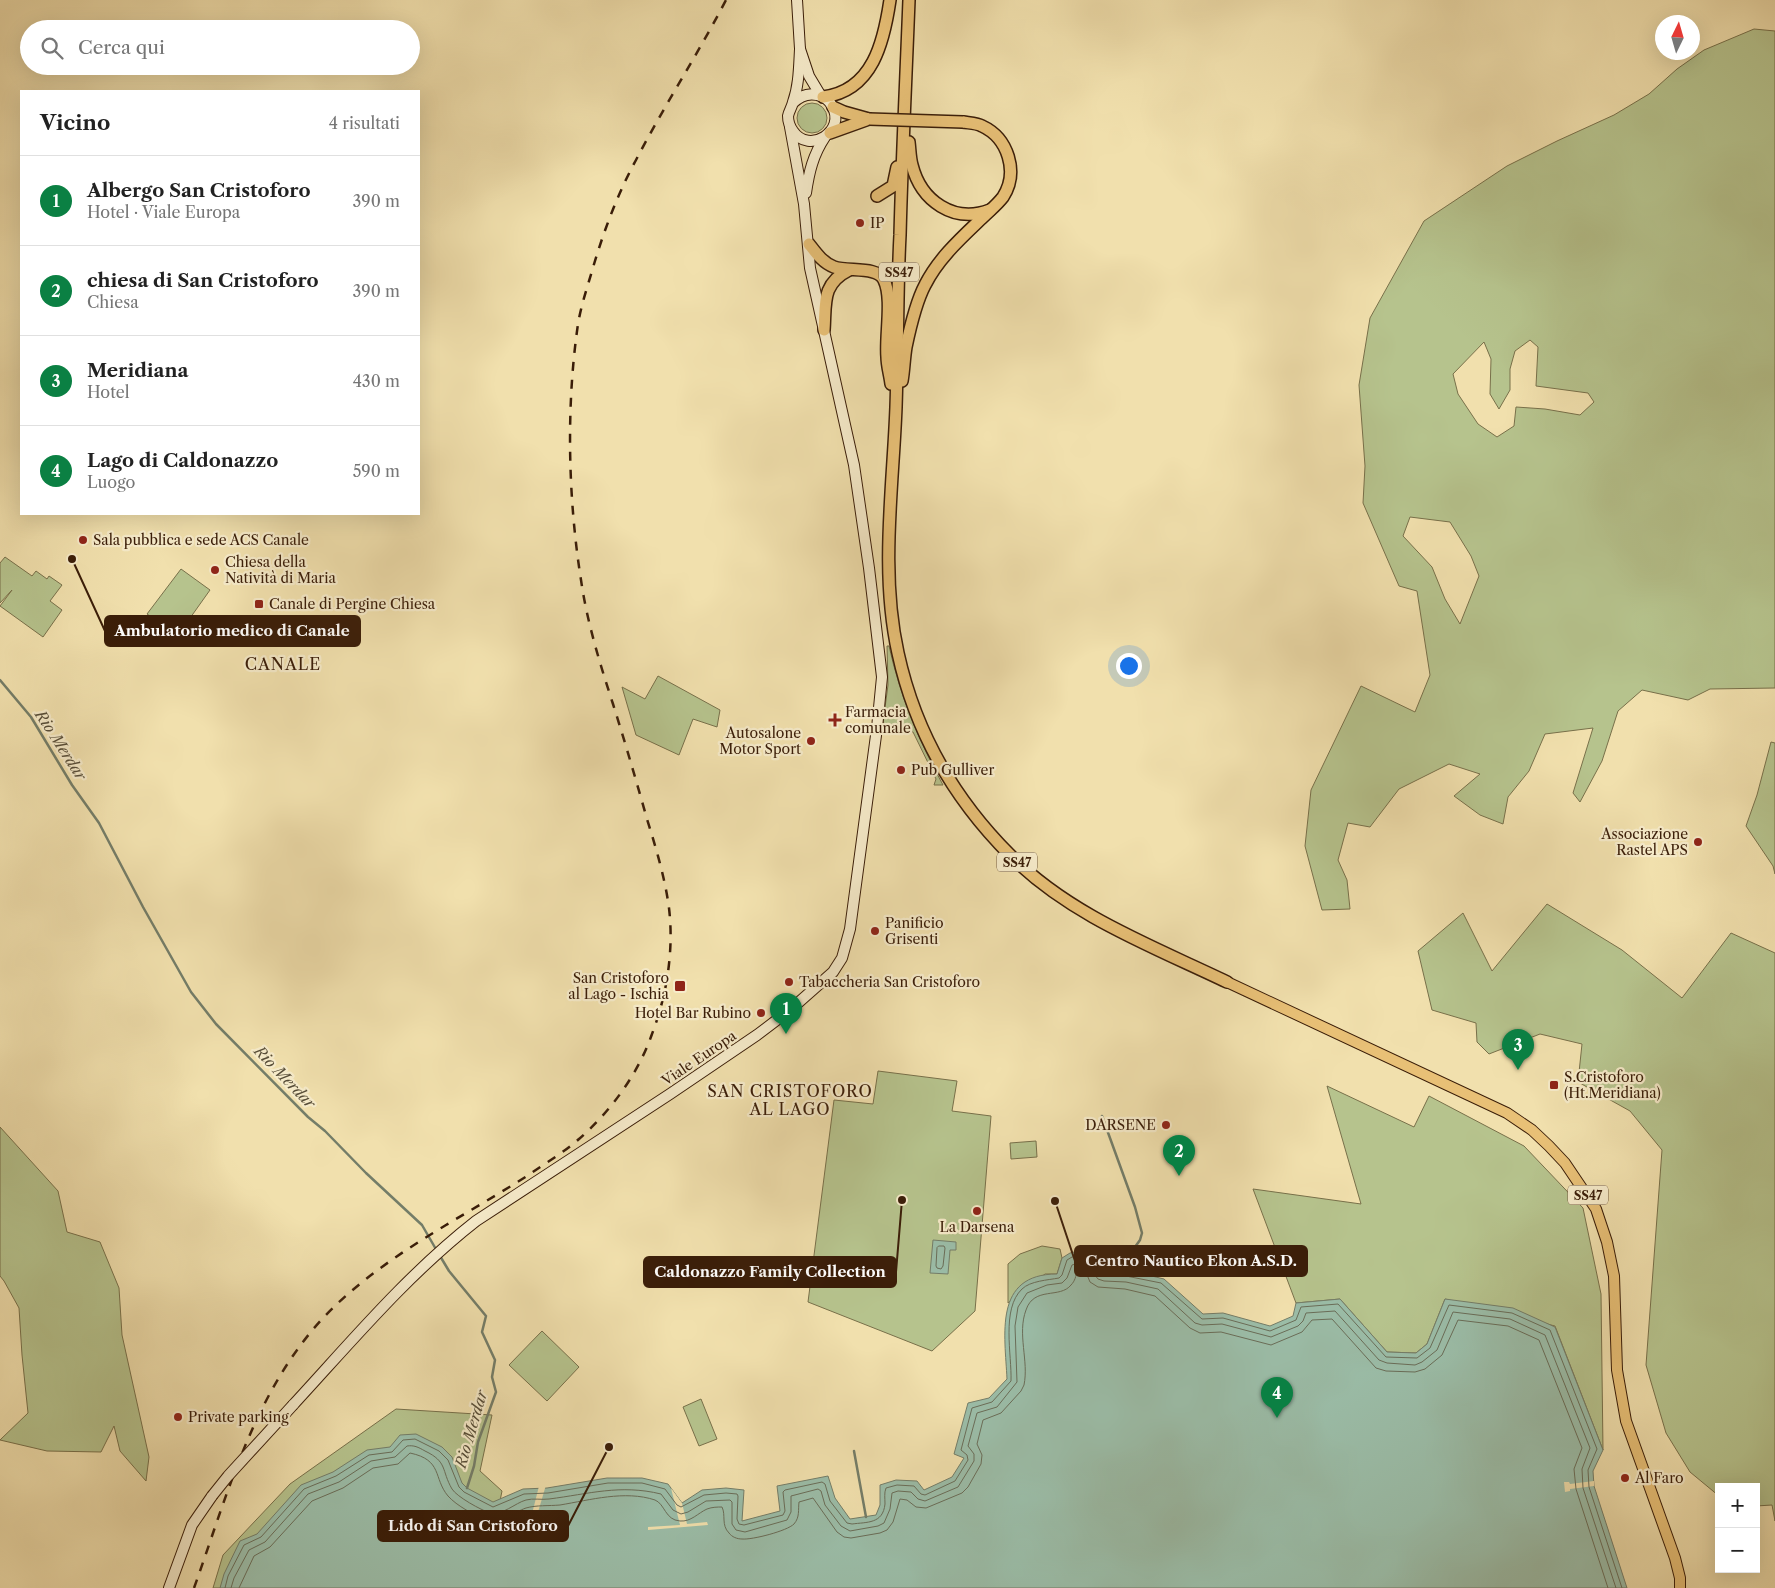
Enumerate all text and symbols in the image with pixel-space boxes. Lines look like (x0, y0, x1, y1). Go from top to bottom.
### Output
north arrow (1655, 15, 1700, 60)
search box (20, 20, 420, 75)
icon: search (38, 34, 66, 62)
text: Cerca qui (78, 36, 165, 59)
text: Vicino (40, 110, 110, 135)
text: 4 risultati (329, 113, 400, 133)
text: Albergo San Cristoforo (87, 179, 310, 202)
text: 1 (52, 191, 60, 211)
text: 390 m (353, 191, 400, 211)
text: Hotel · Viale Europa (87, 202, 240, 222)
place label: IP (870, 214, 885, 232)
marker: IP (854, 217, 866, 229)
road number: SS47 (879, 262, 919, 282)
text: chiesa di San Cristoforo (87, 269, 319, 292)
text: 2 (51, 281, 61, 301)
text: 390 m (353, 281, 400, 301)
text: Chiesa (87, 292, 139, 312)
text: Meridiana (87, 359, 189, 382)
text: 3 (51, 371, 61, 391)
text: 430 m (353, 371, 400, 391)
text: Hotel (87, 382, 130, 402)
text: Lago di Caldonazzo (87, 449, 278, 472)
text: 4 (51, 461, 61, 481)
text: 590 m (353, 461, 400, 481)
text: Luogo (87, 472, 135, 492)
place label: Sala pubblica e sede ACS Canale (93, 531, 309, 549)
marker: Sala pubblica e sede ACS Canale (77, 534, 89, 546)
place label: Chiesa della Natività di Maria (225, 553, 336, 587)
marker: Chiesa della Natività di Maria (209, 564, 221, 576)
place label: Canale di Pergine Chiesa (269, 595, 436, 613)
marker: Canale di Pergine Chiesa (253, 598, 265, 610)
callout: Ambulatorio medico di Canale (105, 616, 360, 646)
text: Ambulatorio medico di Canale (113, 621, 350, 640)
your location (1116, 653, 1142, 679)
district label: CANALE (245, 654, 321, 674)
place label: Farmacia comunale (845, 703, 911, 737)
water label: Rio Merdar (31, 705, 91, 785)
marker: Farmacia comunale (829, 714, 841, 726)
place label: Autosalone Motor Sport (719, 724, 801, 758)
marker: Autosalone Motor Sport (805, 735, 817, 747)
place label: Pub Gulliver (911, 761, 994, 779)
marker: Pub Gulliver (895, 764, 907, 776)
place label: Associazione Rastel APS (1600, 825, 1688, 859)
marker: Associazione Rastel APS (1692, 836, 1704, 848)
road number: SS47 (997, 852, 1037, 872)
place label: Panificio Grisenti (885, 914, 944, 948)
marker: Panificio Grisenti (869, 925, 881, 937)
place label: San Cristoforo al Lago - Ischia (568, 969, 670, 1003)
place label: Tabaccheria San Cristoforo (799, 973, 980, 991)
marker: Tabaccheria San Cristoforo (783, 976, 795, 988)
marker: San Cristoforo al Lago - Ischia (673, 979, 687, 993)
pin: 1 (770, 993, 802, 1034)
place label: Hotel Bar Rubino (635, 1004, 751, 1022)
marker: Hotel Bar Rubino (755, 1007, 767, 1019)
street label: Viale Europa (657, 1026, 740, 1090)
pin: 3 (1502, 1029, 1534, 1070)
water label: Rio Merdar (250, 1041, 320, 1113)
place label: S.Cristoforo (Ht.Meridiana) (1564, 1068, 1661, 1102)
marker: S.Cristoforo (Ht.Meridiana) (1548, 1079, 1560, 1091)
district label: SAN CRISTOFORO AL LAGO (707, 1081, 873, 1119)
place label: DARSENE (1085, 1116, 1156, 1134)
marker: DARSENE (1160, 1119, 1172, 1131)
pin: 2 (1163, 1135, 1195, 1176)
road number: SS47 (1568, 1186, 1608, 1204)
marker: La Darsena (971, 1205, 983, 1217)
place label: La Darsena (940, 1218, 1015, 1236)
callout: Centro Nautico Ekon A.S.D. (1075, 1246, 1307, 1276)
text: Centro Nautico Ekon A.S.D. (1085, 1251, 1297, 1270)
callout: Caldonazzo Family Collection (644, 1257, 896, 1287)
text: Caldonazzo Family Collection (654, 1262, 887, 1281)
pin: 4 (1261, 1377, 1293, 1418)
water label: Rio Merdar (451, 1387, 491, 1471)
place label: Private parking (188, 1408, 289, 1426)
marker: Private parking (172, 1411, 184, 1423)
place label: Al Faro (1634, 1469, 1684, 1487)
marker: Al Faro (1619, 1472, 1631, 1484)
map controls (1715, 1483, 1760, 1573)
button: + (1715, 1483, 1760, 1528)
callout: Lido di San Cristoforo (378, 1511, 568, 1541)
text: Lido di San Cristoforo (388, 1516, 558, 1535)
button: − (1715, 1528, 1760, 1573)

